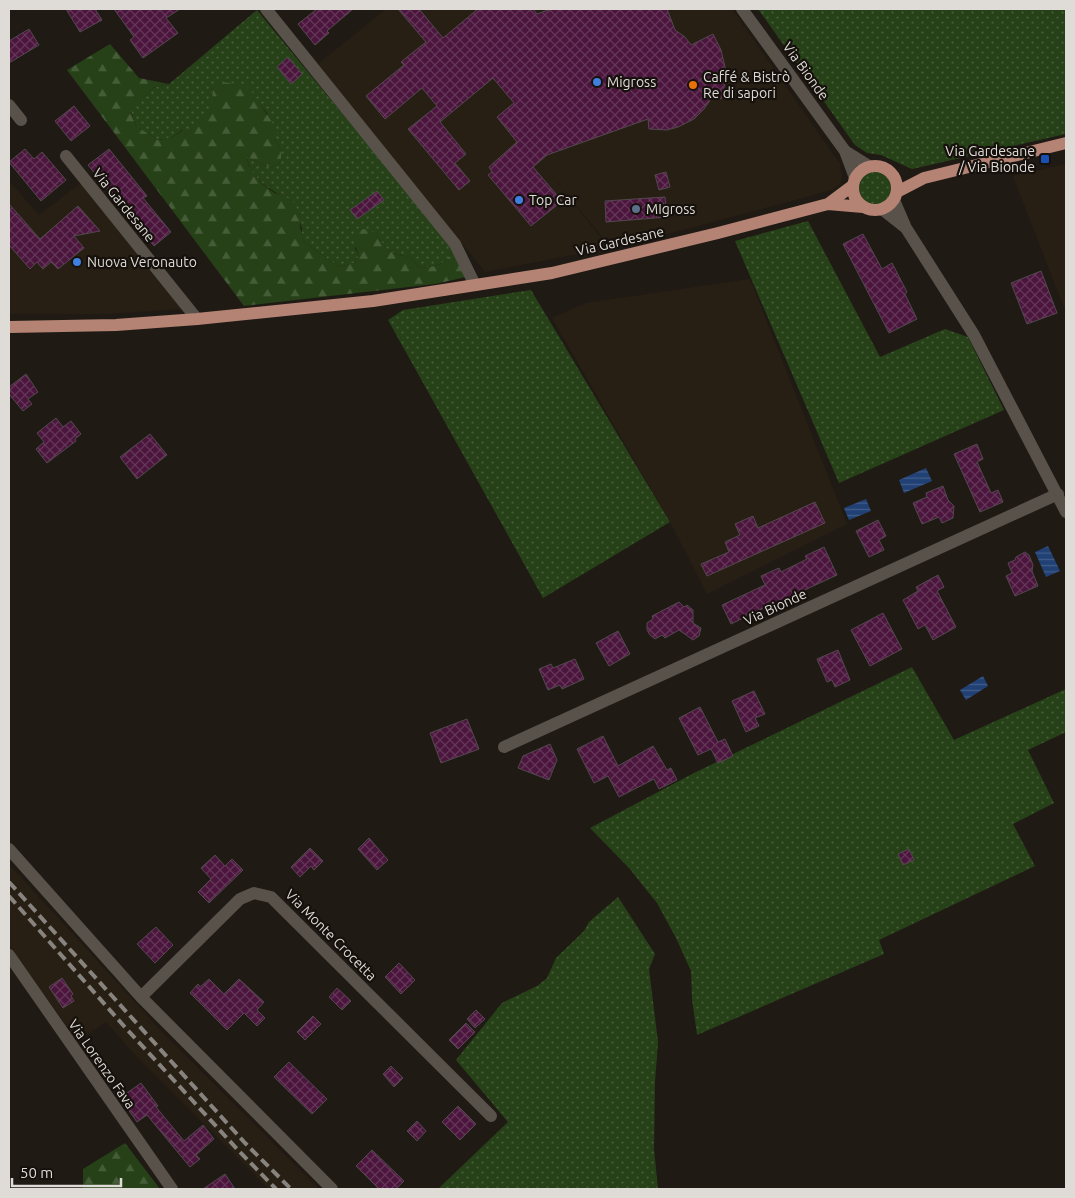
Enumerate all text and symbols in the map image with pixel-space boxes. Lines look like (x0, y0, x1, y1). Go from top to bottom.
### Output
street label: Via Bionde (780, 39, 832, 103)
place label: Caffé & Bistrò Re di sapori (703, 69, 790, 101)
place label: Migross (607, 74, 656, 90)
marker: Migross (591, 76, 603, 88)
marker: Caffé & Bistrò Re di sapori (687, 79, 699, 91)
place label: Via Gardesane / Via Bionde (945, 143, 1035, 175)
marker: Via Gardesane / Via Bionde (1039, 153, 1051, 165)
street label: Via Gardesane (90, 165, 158, 245)
place label: Top Car (529, 192, 577, 208)
marker: Top Car (513, 194, 525, 206)
place label: MIgross (646, 201, 695, 217)
marker: MIgross (630, 203, 642, 215)
street label: Via Gardesane (574, 223, 666, 259)
place label: Nuova Veronauto (87, 254, 197, 270)
marker: Nuova Veronauto (71, 256, 83, 268)
street label: Via Bionde (741, 585, 809, 629)
street label: Via Monte Crocetta (282, 886, 380, 984)
street label: Via Lorenzo Fava (65, 1016, 139, 1112)
scale bar (12, 1156, 121, 1188)
text: 50 m (20, 1164, 53, 1181)

